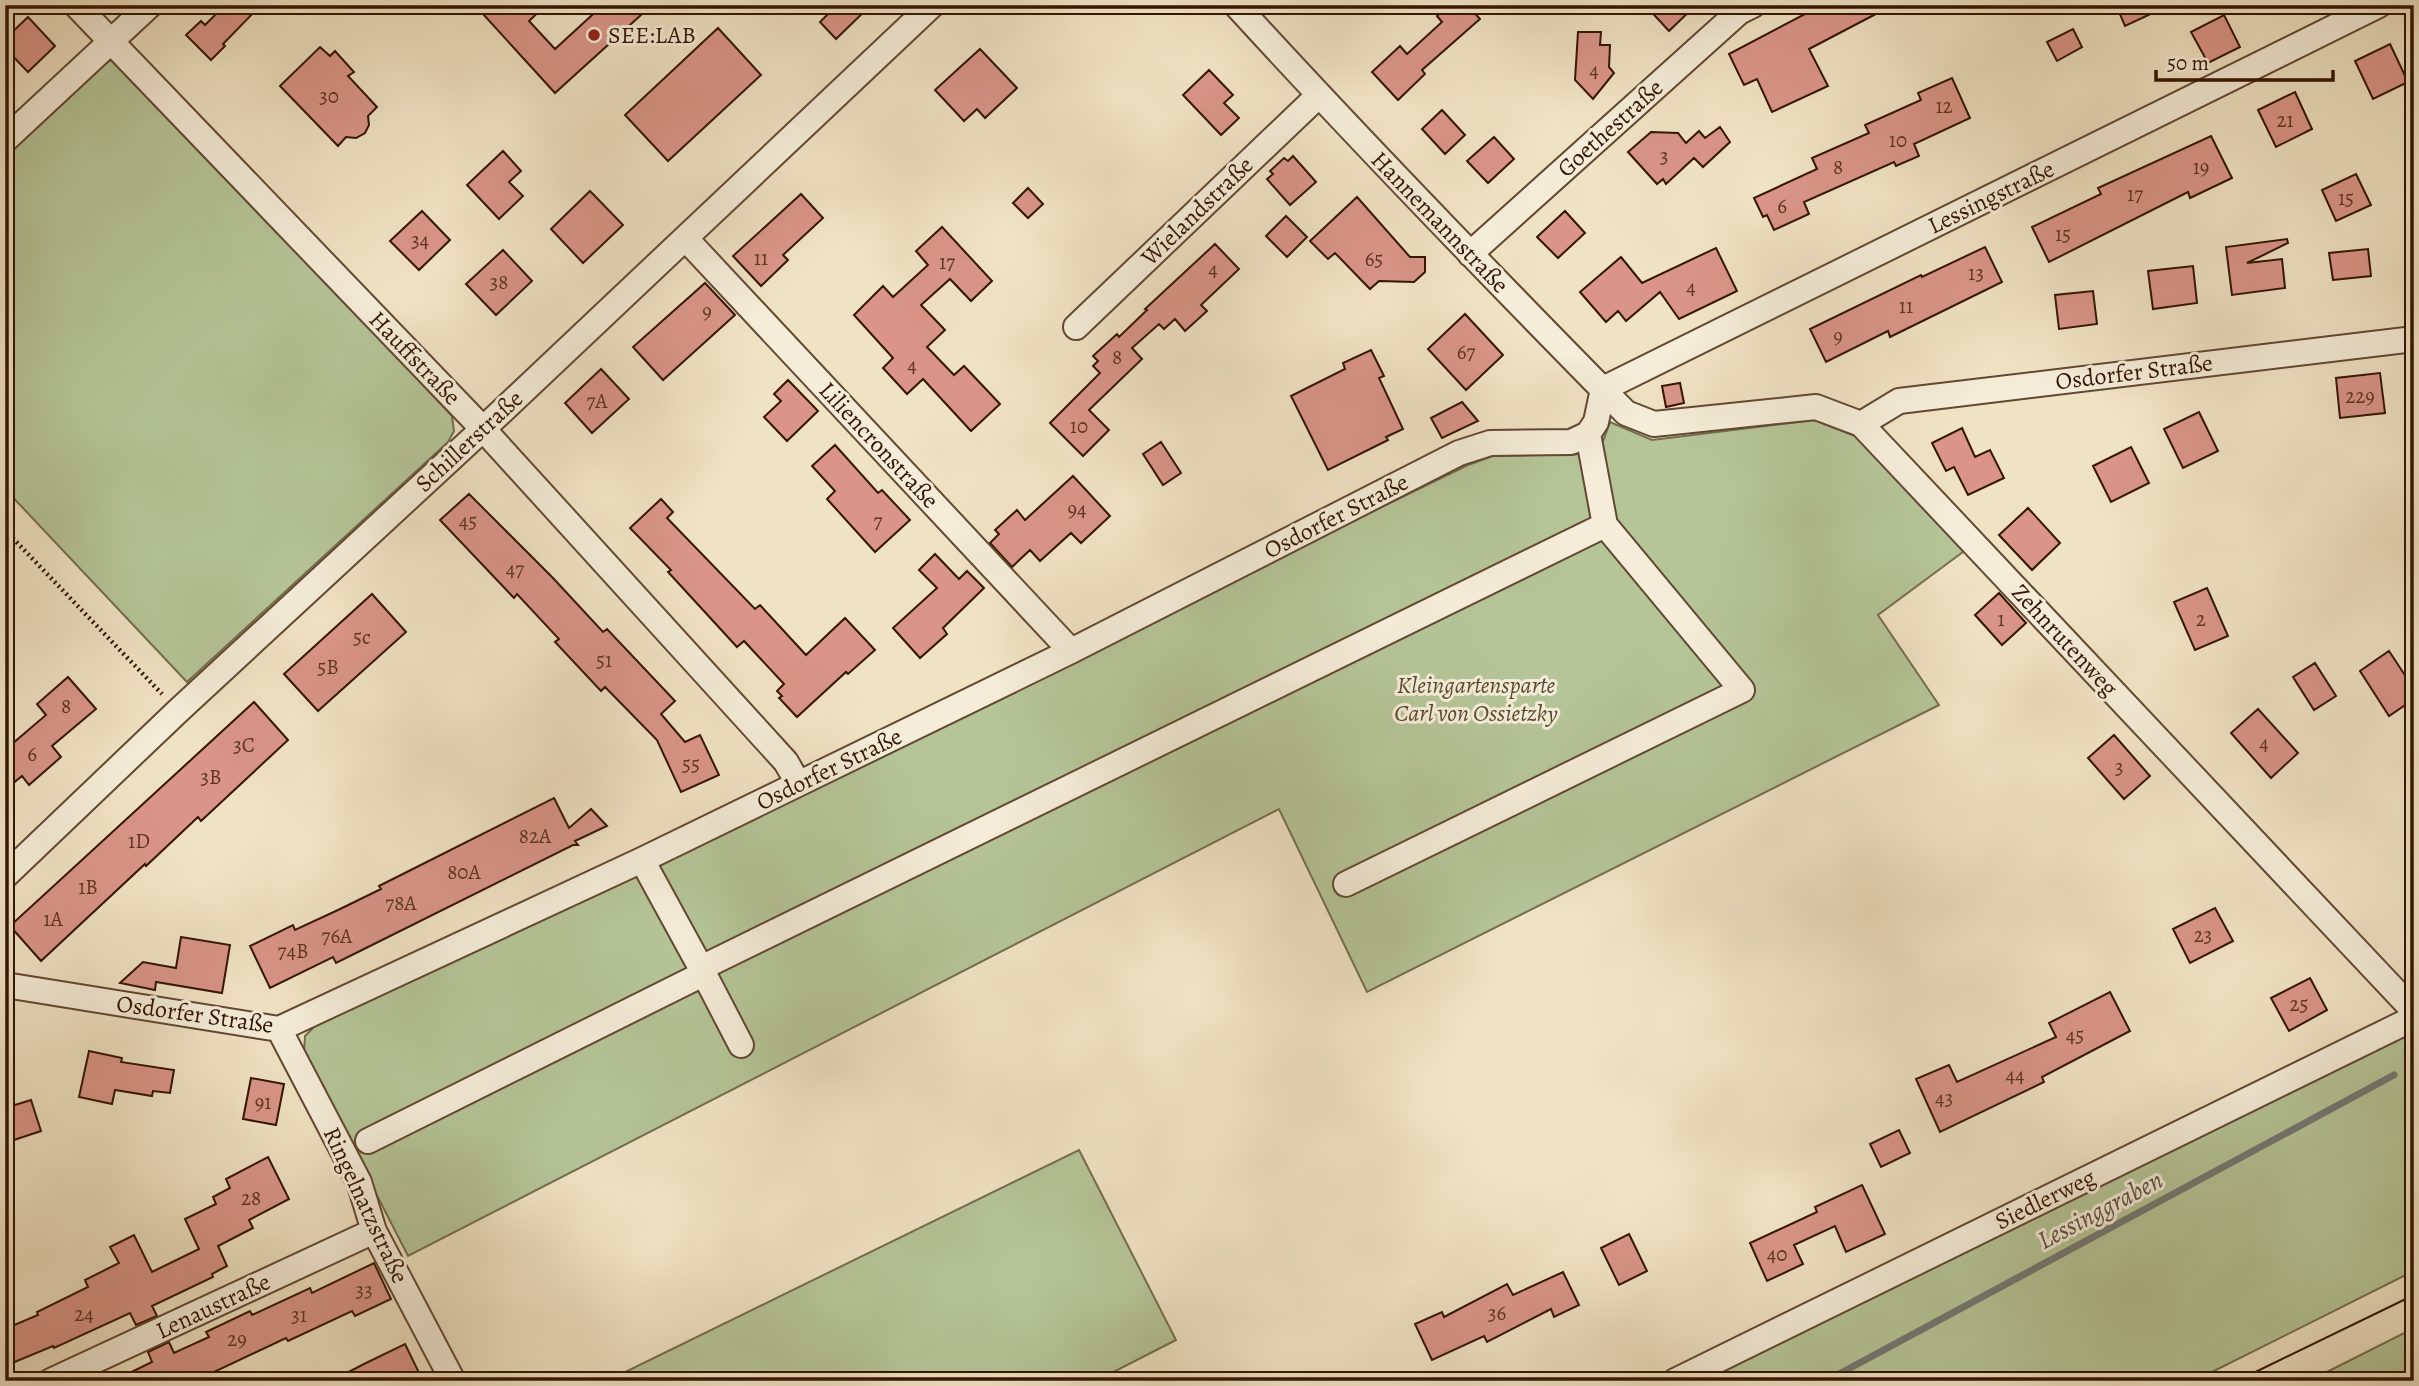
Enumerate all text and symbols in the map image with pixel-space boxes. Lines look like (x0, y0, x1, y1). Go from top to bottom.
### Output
place label: SEE:LAB (608, 19, 696, 51)
marker: SEE:LAB (586, 27, 602, 43)
scale bar (2156, 38, 2333, 82)
text: 50 m (2167, 49, 2209, 77)
house number: 4 (1589, 56, 1599, 84)
street label: Goethestraße (1550, 72, 1670, 184)
house number: 30 (319, 82, 339, 110)
house number: 12 (1935, 92, 1953, 120)
house number: 21 (2276, 106, 2294, 134)
house number: 10 (1889, 126, 1907, 154)
house number: 3 (1660, 142, 1668, 170)
street label: Hannemannstraße (1364, 144, 1516, 300)
street label: Wielandstraße (1133, 149, 1260, 273)
house number: 8 (1833, 153, 1843, 181)
street label: Lessingstraße (1923, 153, 2059, 241)
house number: 19 (2193, 153, 2209, 181)
house number: 17 (2127, 180, 2143, 208)
house number: 15 (2338, 184, 2354, 212)
house number: 6 (1777, 192, 1787, 220)
house number: 15 (2055, 220, 2071, 248)
house number: 34 (411, 226, 429, 254)
house number: 11 (754, 244, 768, 272)
house number: 65 (1365, 245, 1383, 273)
house number: 17 (939, 248, 955, 276)
house number: 4 (1208, 255, 1218, 283)
house number: 13 (1968, 259, 1984, 287)
house number: 38 (490, 268, 508, 296)
house number: 4 (1686, 273, 1696, 301)
house number: 11 (1899, 292, 1913, 320)
house number: 9 (702, 297, 712, 325)
street label: Hauffstraße (362, 304, 468, 412)
house number: 9 (1833, 322, 1843, 350)
house number: 67 (1457, 338, 1475, 366)
house number: 8 (1112, 343, 1122, 371)
street label: Osdorfer Straße (2054, 346, 2214, 398)
house number: 4 (907, 351, 917, 379)
street label: Liliencronstraße (812, 375, 946, 515)
house number: 229 (2345, 382, 2375, 410)
street label: Schillerstraße (408, 383, 530, 499)
house number: 7A (586, 387, 608, 415)
house number: 10 (1070, 412, 1088, 440)
street label: Osdorfer Straße (1258, 466, 1414, 566)
house number: 94 (1067, 495, 1087, 523)
house number: 45 (459, 507, 477, 535)
house number: 7 (874, 507, 883, 535)
house number: 47 (506, 555, 524, 583)
street label: Zehnrutenweg (2005, 577, 2125, 703)
house number: 1 (1997, 605, 2005, 633)
house number: 2 (2196, 605, 2206, 633)
house number: 5c (353, 623, 371, 651)
house number: 51 (596, 646, 612, 674)
house number: 5B (317, 653, 339, 681)
park label: Kleingartensparte Carl von Ossietzky (1394, 669, 1558, 729)
house number: 8 (61, 692, 71, 720)
street label: Osdorfer Straße (751, 720, 907, 818)
house number: 4 (2259, 729, 2269, 757)
house number: 3C (233, 731, 255, 759)
house number: 6 (27, 740, 37, 768)
house number: 55 (682, 750, 700, 778)
house number: 3 (2115, 753, 2123, 781)
house number: 3B (200, 763, 222, 791)
house number: 82A (519, 822, 552, 850)
house number: 1D (128, 827, 150, 855)
house number: 80A (447, 858, 482, 886)
house number: 1B (78, 873, 98, 901)
house number: 78A (385, 889, 417, 917)
house number: 1A (43, 905, 63, 933)
house number: 23 (2194, 921, 2212, 949)
house number: 76A (322, 922, 353, 950)
house number: 74B (278, 937, 308, 965)
street label: Osdorfer Straße (114, 987, 276, 1041)
house number: 25 (2289, 990, 2309, 1018)
house number: 45 (2066, 1021, 2084, 1049)
house number: 44 (2005, 1061, 2025, 1089)
house number: 43 (1935, 1084, 1953, 1112)
house number: 91 (255, 1088, 271, 1116)
street label: Ringelnatzstraße (316, 1122, 416, 1288)
street label: Siedlerweg (1989, 1161, 2101, 1237)
water label: Lessinggraben (2031, 1162, 2169, 1258)
house number: 28 (241, 1184, 261, 1212)
house number: 40 (1767, 1240, 1787, 1268)
street label: Lenaustraße (151, 1266, 275, 1346)
house number: 33 (355, 1276, 373, 1304)
house number: 36 (1488, 1299, 1507, 1327)
house number: 24 (74, 1300, 94, 1328)
house number: 31 (291, 1301, 307, 1329)
house number: 29 (227, 1325, 247, 1353)

